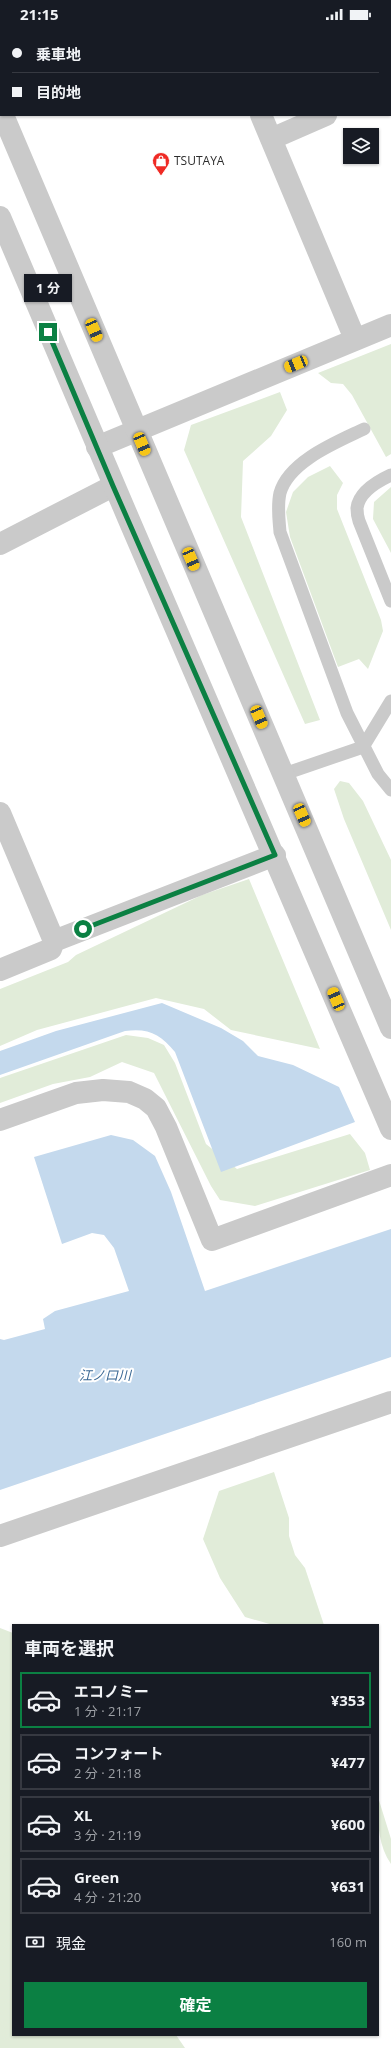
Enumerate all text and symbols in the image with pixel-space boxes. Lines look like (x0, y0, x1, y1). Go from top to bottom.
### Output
text: 21:15 (20, 4, 59, 24)
text: 乗車地 (36, 44, 81, 64)
text: 目的地 (36, 82, 81, 102)
map controls (343, 128, 379, 164)
button: layers (343, 128, 379, 164)
shop icon: TSUTAYA (151, 151, 171, 176)
place label: TSUTAYA (174, 152, 225, 169)
callout: 1 分 (24, 274, 72, 302)
text: 1 分 (36, 279, 60, 297)
car (84, 317, 104, 343)
route end (39, 323, 57, 341)
car (283, 354, 309, 374)
car (132, 431, 152, 457)
car (181, 546, 201, 572)
car (249, 704, 269, 730)
car (292, 802, 312, 828)
route start (74, 920, 92, 938)
car (326, 986, 346, 1012)
water label: 江ノ口川 (79, 1366, 133, 1384)
text: 車両を選択 (24, 1636, 114, 1660)
text: エコノミー (74, 1681, 149, 1701)
icon: car (26, 1682, 62, 1718)
text: ¥353 (331, 1690, 365, 1710)
text: 1 分 · 21:17 (74, 1702, 141, 1720)
text: コンフォート (74, 1743, 164, 1763)
icon: car (26, 1744, 62, 1780)
text: ¥477 (331, 1752, 365, 1772)
text: 2 分 · 21:18 (74, 1764, 141, 1782)
text: XL (74, 1805, 92, 1825)
icon: car (26, 1806, 62, 1842)
text: ¥600 (331, 1814, 365, 1834)
text: 3 分 · 21:19 (74, 1826, 141, 1844)
text: Green (74, 1867, 119, 1887)
icon: car (26, 1868, 62, 1904)
text: ¥631 (331, 1876, 365, 1896)
text: 4 分 · 21:20 (74, 1888, 141, 1906)
icon: cash (24, 1931, 46, 1953)
text: 現金 (56, 1933, 86, 1953)
text: 160 m (329, 1933, 367, 1951)
button: 確定 (24, 1982, 367, 2028)

